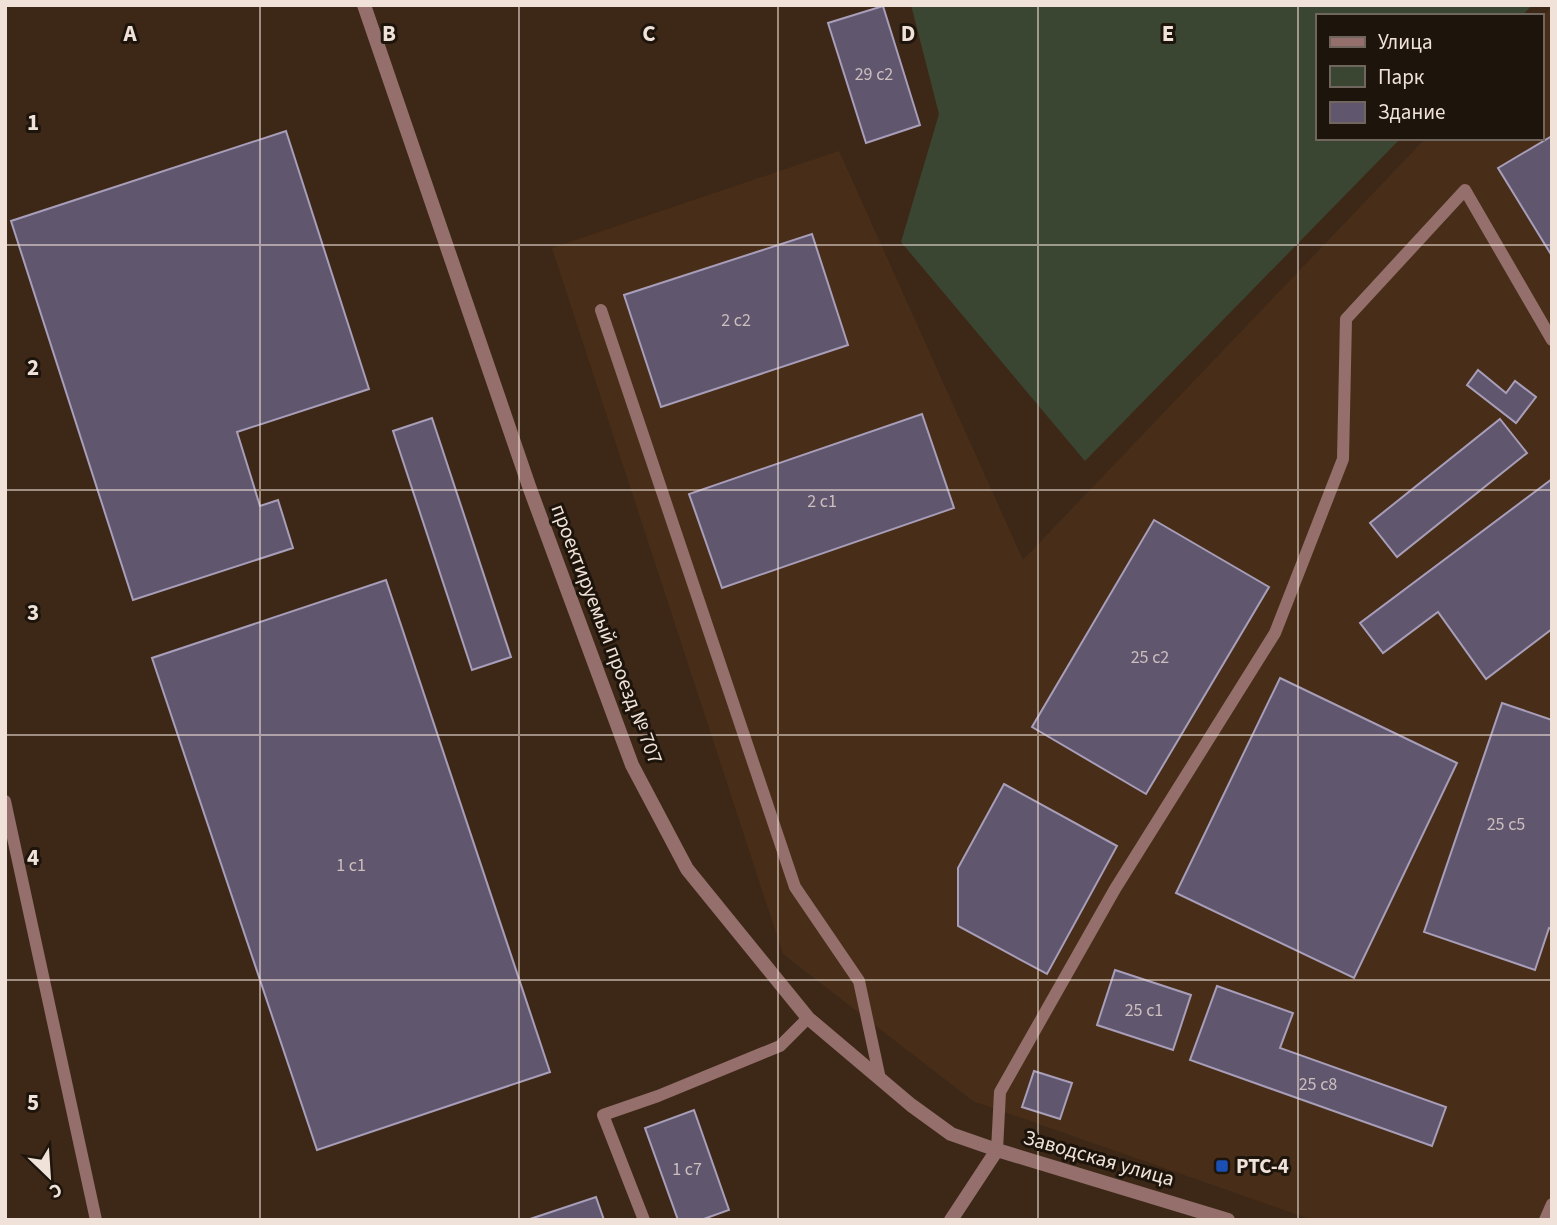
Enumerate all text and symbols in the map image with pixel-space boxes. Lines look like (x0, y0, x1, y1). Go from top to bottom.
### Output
legend (1316, 14, 1543, 140)
text: A (122, 17, 137, 50)
text: B (382, 17, 396, 50)
text: C (642, 17, 656, 50)
text: D (901, 17, 915, 50)
text: E (1162, 17, 1174, 50)
text: Улица (1378, 27, 1433, 57)
house number: 29 с2 (855, 62, 893, 87)
text: Парк (1378, 62, 1425, 92)
text: Здание (1378, 97, 1446, 127)
text: 1 (27, 106, 39, 139)
house number: 2 с2 (721, 308, 751, 333)
text: 2 (27, 351, 39, 384)
house number: 2 с1 (807, 489, 837, 514)
street label: проектируемый проезд № 707 (544, 500, 670, 768)
text: 3 (27, 596, 39, 629)
house number: 25 с2 (1131, 645, 1169, 670)
house number: 25 с5 (1487, 812, 1525, 837)
text: 4 (27, 841, 39, 874)
house number: 1 с1 (336, 853, 366, 878)
house number: 25 с1 (1125, 998, 1163, 1023)
house number: 25 с8 (1299, 1072, 1337, 1097)
text: 5 (27, 1086, 39, 1119)
street label: Заводская улица (1020, 1122, 1178, 1194)
north arrow (14, 1141, 84, 1211)
place label: РТС-4 (1236, 1151, 1289, 1181)
house number: 1 с7 (672, 1157, 702, 1182)
marker: РТС-4 (1214, 1158, 1230, 1174)
text: С (45, 1175, 66, 1205)

